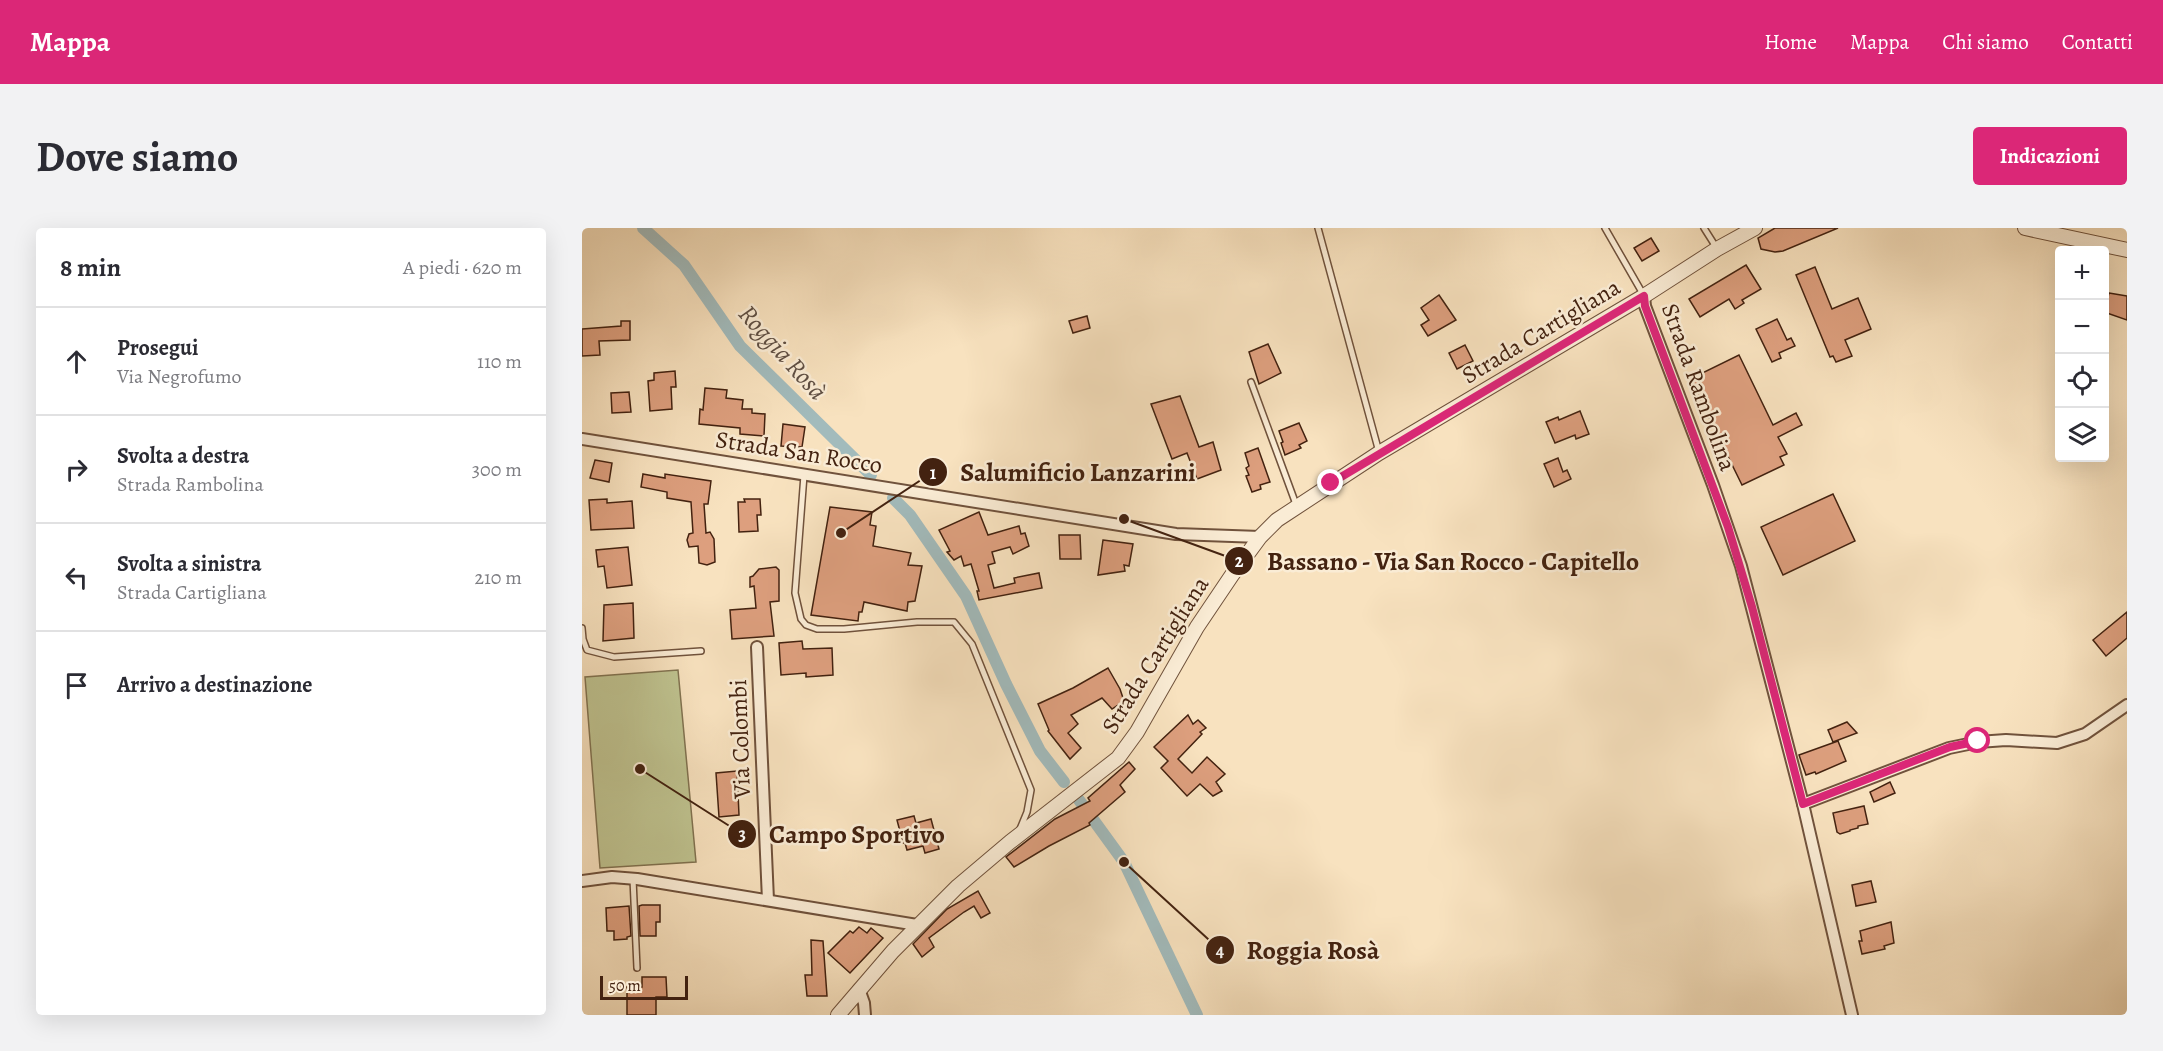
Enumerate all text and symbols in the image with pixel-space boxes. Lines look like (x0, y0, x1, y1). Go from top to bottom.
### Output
text: Mappa (30, 23, 110, 61)
text: Home (1764, 28, 1817, 56)
text: Mappa (1850, 28, 1909, 56)
text: Chi siamo (1942, 28, 2029, 56)
text: Contatti (2062, 28, 2133, 56)
button: Indicazioni (1973, 127, 2127, 185)
text: Dove siamo (36, 128, 238, 185)
map controls (2055, 246, 2109, 462)
button: + (2055, 246, 2109, 300)
text: 8 min (60, 250, 121, 285)
text: A piedi · 620 m (403, 254, 522, 281)
street label: Strada Cartigliana (1456, 271, 1627, 391)
water label: Roggia Rosà (730, 297, 835, 408)
street label: Strada Rambolina (1654, 299, 1744, 476)
button: − (2055, 300, 2109, 354)
text: Prosegui (117, 333, 198, 363)
icon: ahead (60, 345, 93, 378)
text: 110 m (477, 348, 522, 375)
button: locate (2055, 354, 2109, 408)
text: Via Negrofumo (117, 363, 242, 390)
button: layers (2055, 408, 2109, 462)
street label: Strada San Rocco (713, 423, 885, 481)
text: Svolta a destra (117, 441, 249, 471)
callout: Salumificio Lanzarini (918, 450, 1208, 494)
icon: right (60, 453, 93, 486)
text: Salumificio Lanzarini (960, 455, 1196, 490)
text: 300 m (472, 456, 522, 483)
text: 1 (930, 461, 937, 485)
route end (1317, 469, 1343, 495)
text: Strada Rambolina (117, 471, 264, 498)
callout: Bassano - Via San Rocco - Capitello (1224, 539, 1653, 583)
text: Bassano - Via San Rocco - Capitello (1267, 544, 1639, 579)
text: Svolta a sinistra (117, 549, 262, 579)
text: 2 (1235, 549, 1244, 573)
icon: left (60, 561, 93, 594)
text: 210 m (474, 564, 522, 591)
street label: Strada Cartigliana (1094, 570, 1217, 740)
text: Strada Cartigliana (117, 579, 267, 606)
icon: arrive (60, 669, 93, 702)
text: Arrivo a destinazione (117, 670, 312, 700)
street label: Via Colombi (722, 679, 758, 800)
route start (1964, 727, 1990, 753)
callout: Campo Sportivo (727, 812, 957, 856)
text: Campo Sportivo (769, 817, 945, 852)
text: 3 (738, 822, 746, 846)
callout: Roggia Rosà (1205, 928, 1392, 972)
text: Roggia Rosà (1247, 933, 1380, 968)
text: 4 (1216, 938, 1225, 962)
scale bar (600, 973, 688, 1000)
text: 50 m (609, 975, 641, 997)

